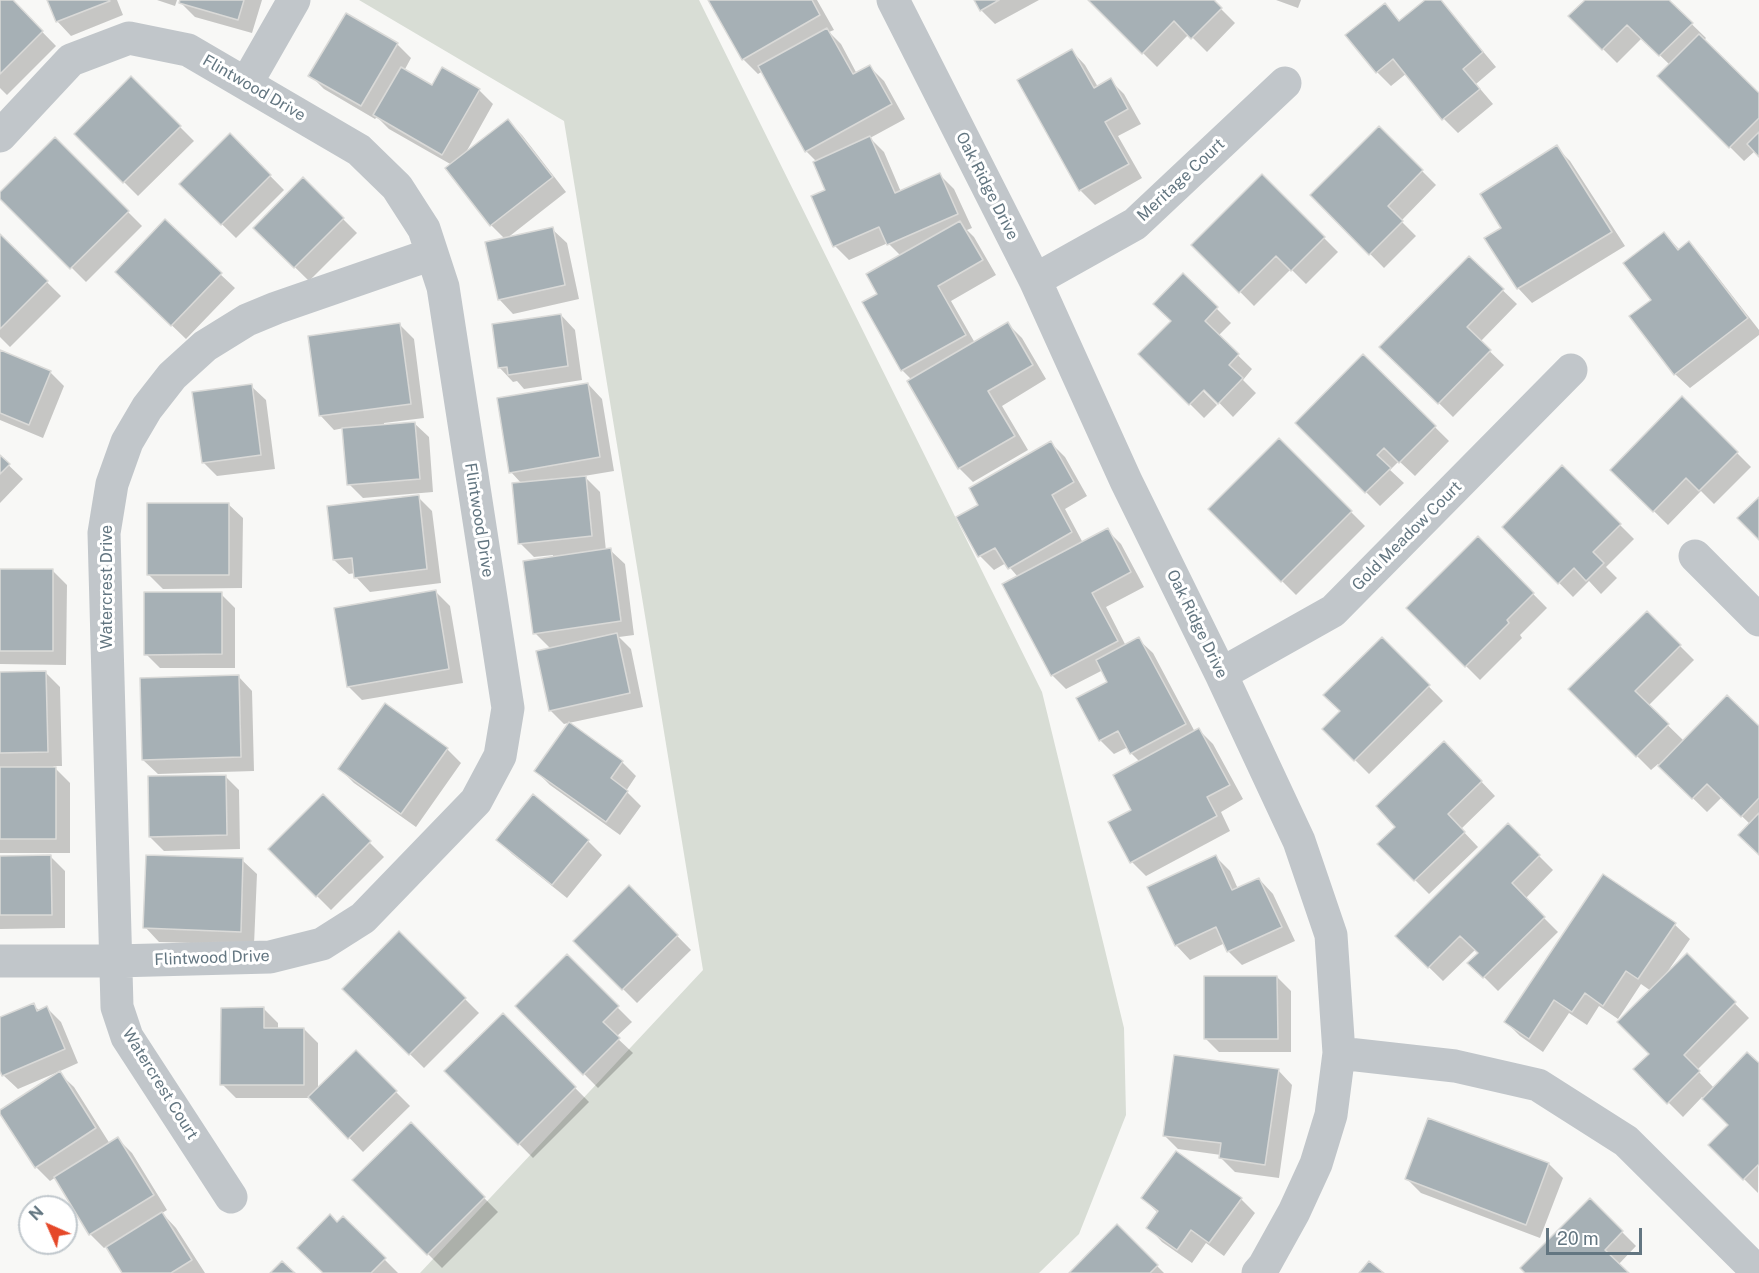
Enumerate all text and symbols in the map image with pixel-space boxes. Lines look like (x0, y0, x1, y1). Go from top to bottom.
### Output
street label: Flintwood Drive (199, 51, 309, 125)
street label: Oak Ridge Drive (952, 129, 1022, 243)
street label: Meritage Court (1133, 135, 1229, 225)
street label: Flintwood Drive (460, 461, 498, 579)
street label: Gold Meadow Court (1348, 477, 1466, 595)
street label: Watercrest Drive (97, 525, 117, 649)
street label: Oak Ridge Drive (1162, 567, 1232, 681)
street label: Flintwood Drive (154, 946, 270, 970)
street label: Watercrest Court (118, 1025, 202, 1143)
north arrow (18, 1195, 78, 1255)
text: N (25, 1202, 47, 1224)
scale bar (1549, 1216, 1645, 1254)
text: 20 m (1557, 1228, 1599, 1249)

